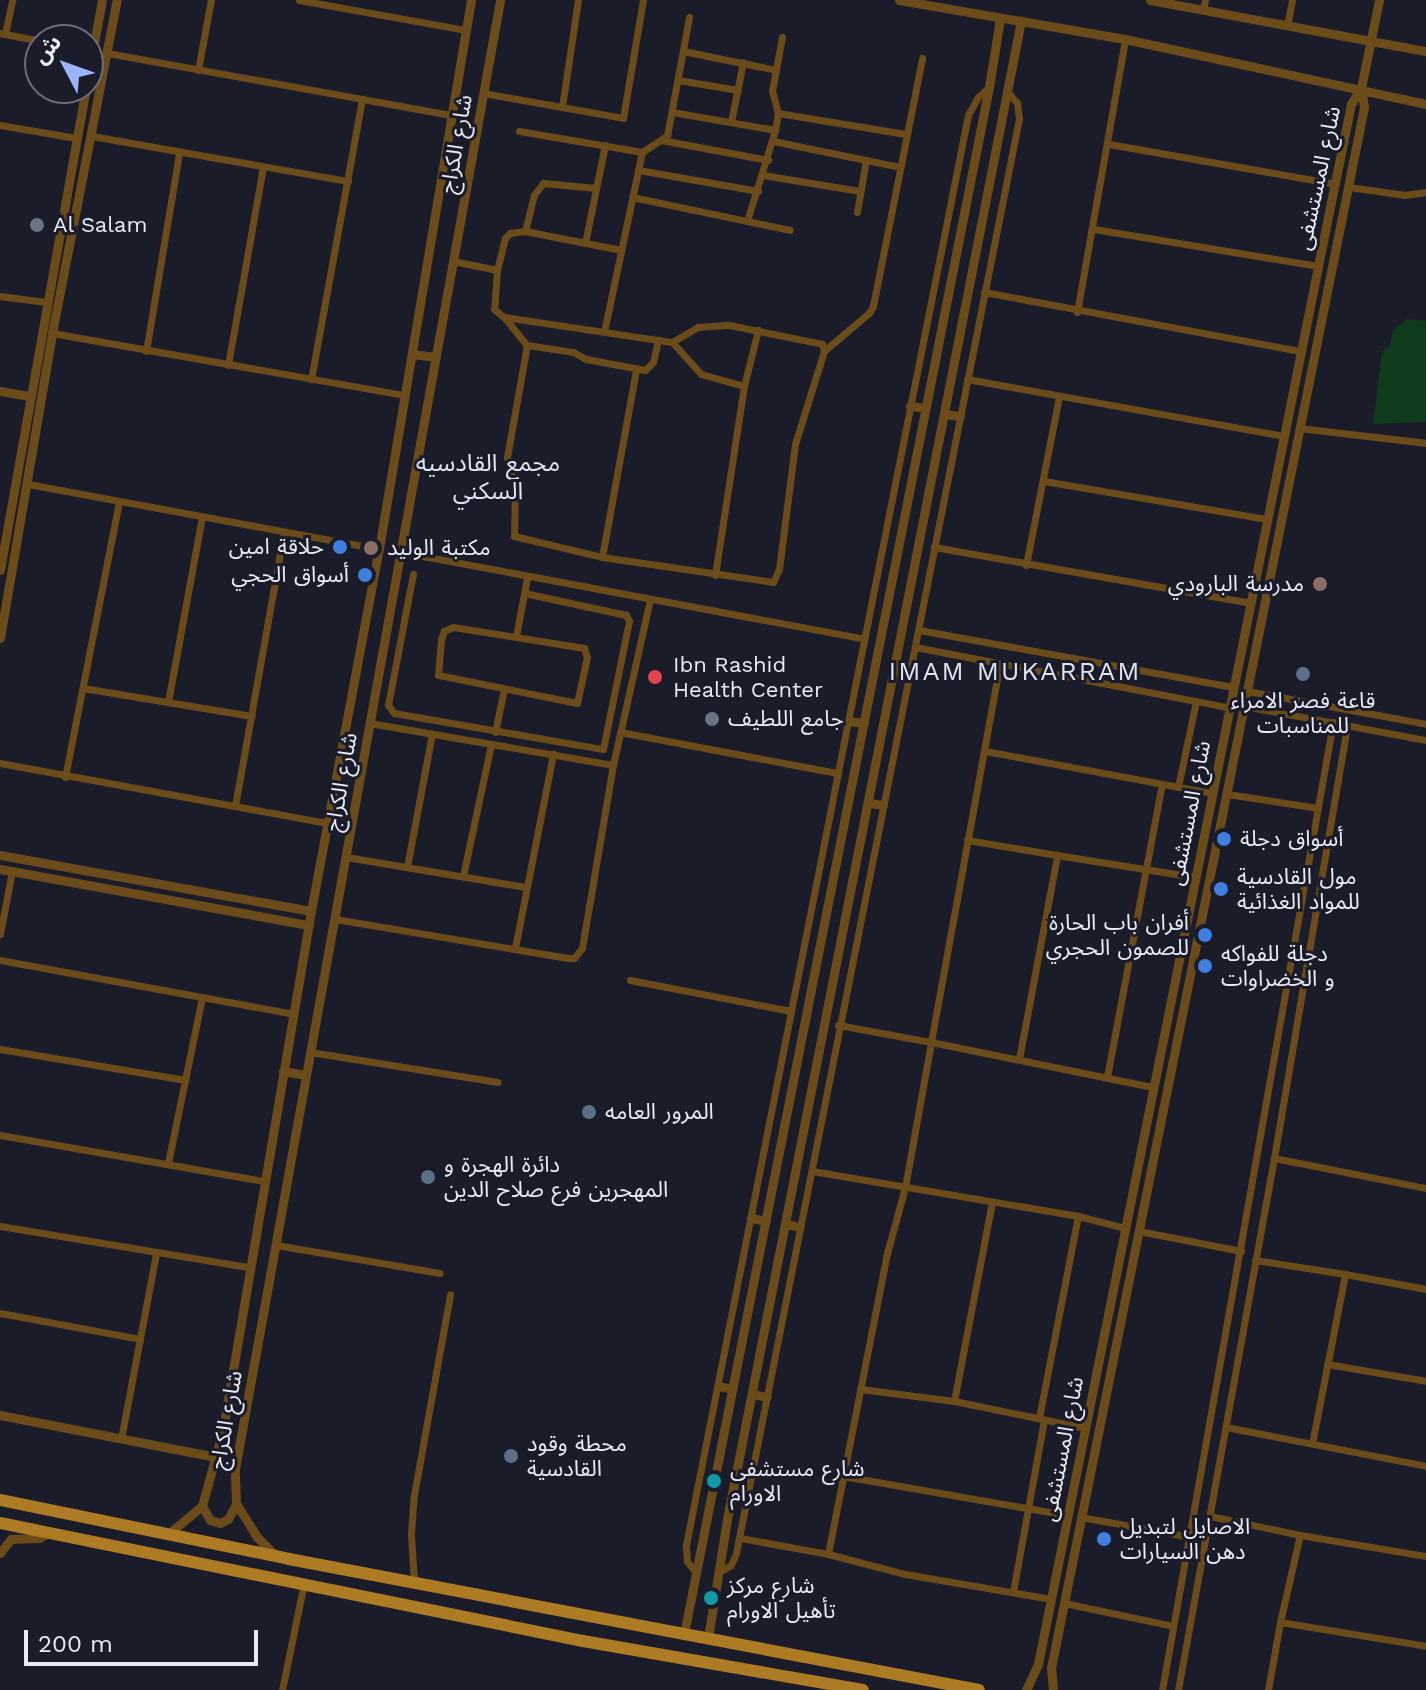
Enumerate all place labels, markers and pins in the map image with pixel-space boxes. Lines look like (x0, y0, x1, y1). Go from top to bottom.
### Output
place label: Al Salam (53, 212, 148, 238)
marker: Al Salam (28, 216, 46, 234)
place label: حلاقة امين (229, 534, 324, 560)
place label: مكتبة الوليد (387, 535, 491, 561)
marker: حلاقة امين (331, 538, 349, 556)
marker: مكتبة الوليد (362, 539, 380, 557)
place label: أسواق الحجي (231, 562, 349, 588)
marker: أسواق الحجي (356, 566, 374, 584)
place label: مدرسة البارودي (1168, 571, 1304, 597)
marker: مدرسة البارودي (1311, 575, 1329, 593)
place label: Ibn Rashid Health Center (673, 651, 823, 702)
marker: قاعة فصر الامراء للمناسبات (1294, 665, 1312, 683)
marker: Ibn Rashid Health Center (644, 666, 666, 688)
place label: قاعة فصر الامراء للمناسبات (1231, 687, 1375, 738)
place label: جامع اللطیف (728, 706, 844, 732)
marker: جامع اللطیف (703, 710, 721, 728)
place label: أسواق دجلة (1240, 826, 1343, 852)
marker: أسواق دجلة (1215, 830, 1233, 848)
place label: مول القادسية للمواد الغذائية (1237, 863, 1360, 914)
marker: مول القادسية للمواد الغذائية (1212, 880, 1230, 898)
place label: أفران باب الحارة للصمون الحجري (1046, 909, 1189, 960)
marker: أفران باب الحارة للصمون الحجري (1196, 926, 1214, 944)
place label: دجلة للفواكه و الخضراوات (1221, 940, 1334, 992)
marker: دجلة للفواكه و الخضراوات (1196, 957, 1214, 975)
place label: المرور العامه (605, 1099, 714, 1125)
marker: المرور العامه (580, 1103, 598, 1121)
place label: دائرة الهجرة و المهجرين فرع صلاح الدين (444, 1151, 668, 1202)
marker: دائرة الهجرة و المهجرين فرع صلاح الدين (419, 1168, 437, 1186)
place label: محطة وقود القادسية (527, 1430, 627, 1482)
marker: محطة وقود القادسية (502, 1447, 520, 1465)
place label: شارع مستشفى الاورام (730, 1455, 865, 1506)
marker: شارع مستشفى الاورام (705, 1472, 723, 1490)
place label: الاصايل لتبديل دهن السيارات (1120, 1513, 1250, 1564)
marker: الاصايل لتبديل دهن السيارات (1095, 1530, 1113, 1548)
place label: شارع مركز تأهيل الاورام (727, 1572, 836, 1624)
marker: شارع مركز تأهيل الاورام (702, 1589, 720, 1607)

